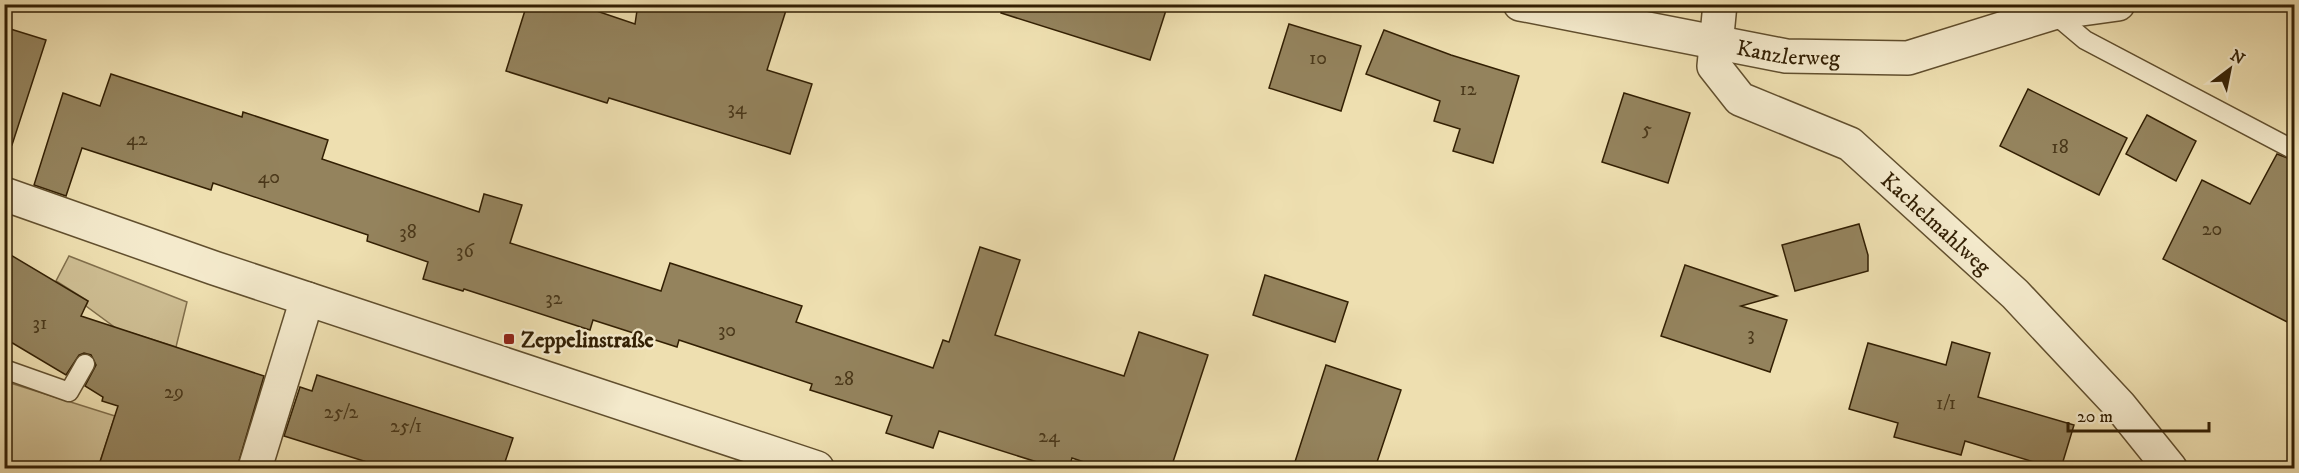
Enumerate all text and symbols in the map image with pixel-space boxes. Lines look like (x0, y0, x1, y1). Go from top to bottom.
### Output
street label: Kanzlerweg (1734, 35, 1840, 72)
north arrow (2200, 39, 2260, 99)
text: N (2227, 45, 2248, 69)
house number: 10 (1309, 46, 1327, 71)
house number: 12 (1459, 77, 1477, 102)
house number: 34 (728, 96, 747, 121)
house number: 5 (1642, 117, 1652, 142)
house number: 42 (126, 127, 148, 152)
house number: 18 (2051, 135, 2069, 160)
house number: 40 (258, 165, 280, 190)
street label: Kachelmahlweg (1875, 167, 1996, 281)
house number: 20 (2202, 217, 2222, 242)
house number: 38 (399, 220, 417, 245)
house number: 36 (456, 239, 475, 264)
house number: 32 (545, 286, 563, 311)
house number: 31 (33, 311, 47, 336)
house number: 30 (718, 318, 736, 343)
house number: 3 (1747, 322, 1755, 347)
place label: Zeppelinstraße (521, 327, 654, 354)
marker: Zeppelinstraße (502, 332, 516, 346)
house number: 28 (834, 367, 854, 392)
house number: 29 (164, 380, 184, 405)
house number: 1/1 (1936, 391, 1956, 416)
scale bar (2068, 395, 2209, 433)
house number: 25/2 (324, 400, 358, 425)
text: 20 m (2077, 406, 2113, 428)
house number: 25/1 (390, 414, 422, 439)
house number: 24 (1038, 424, 1060, 449)

